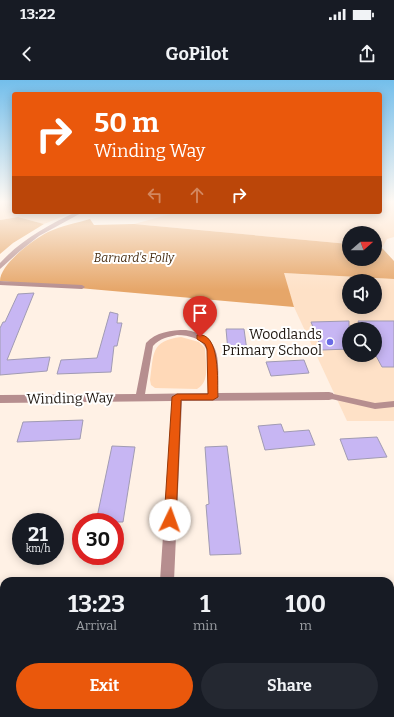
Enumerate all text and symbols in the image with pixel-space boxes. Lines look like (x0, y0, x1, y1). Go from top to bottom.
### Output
text: 13:22 (20, 5, 56, 23)
icon: back (16, 43, 38, 65)
text: GoPilot (165, 43, 229, 65)
icon: share (356, 43, 378, 65)
text: 50 m (94, 106, 159, 139)
icon: right (28, 108, 80, 160)
text: Winding Way (94, 140, 205, 162)
icon: left (144, 184, 166, 206)
icon: ahead (186, 184, 208, 206)
icon: right (228, 184, 250, 206)
north arrow (342, 226, 382, 266)
map controls (342, 226, 382, 362)
park label: Barnard's Folly (94, 251, 175, 265)
button: sound (342, 274, 382, 314)
pin (183, 296, 217, 337)
icon: arrive (189, 302, 211, 324)
button: search (342, 322, 382, 362)
place label: Woodlands Primary School (222, 326, 322, 359)
marker: Woodlands Primary School (325, 337, 335, 347)
street label: Winding Way (27, 389, 114, 408)
position arrow (149, 499, 191, 541)
speed limit sign: 30 (72, 513, 124, 565)
text: 21 (28, 522, 48, 546)
text: km/h (26, 543, 50, 555)
text: 13:23 (68, 590, 125, 618)
text: 1 (200, 590, 210, 618)
text: 100 (285, 590, 326, 618)
text: Arrival (76, 618, 117, 633)
text: min (193, 618, 217, 633)
text: m (299, 618, 312, 633)
button: Exit (16, 663, 193, 709)
button: Share (201, 663, 378, 709)

